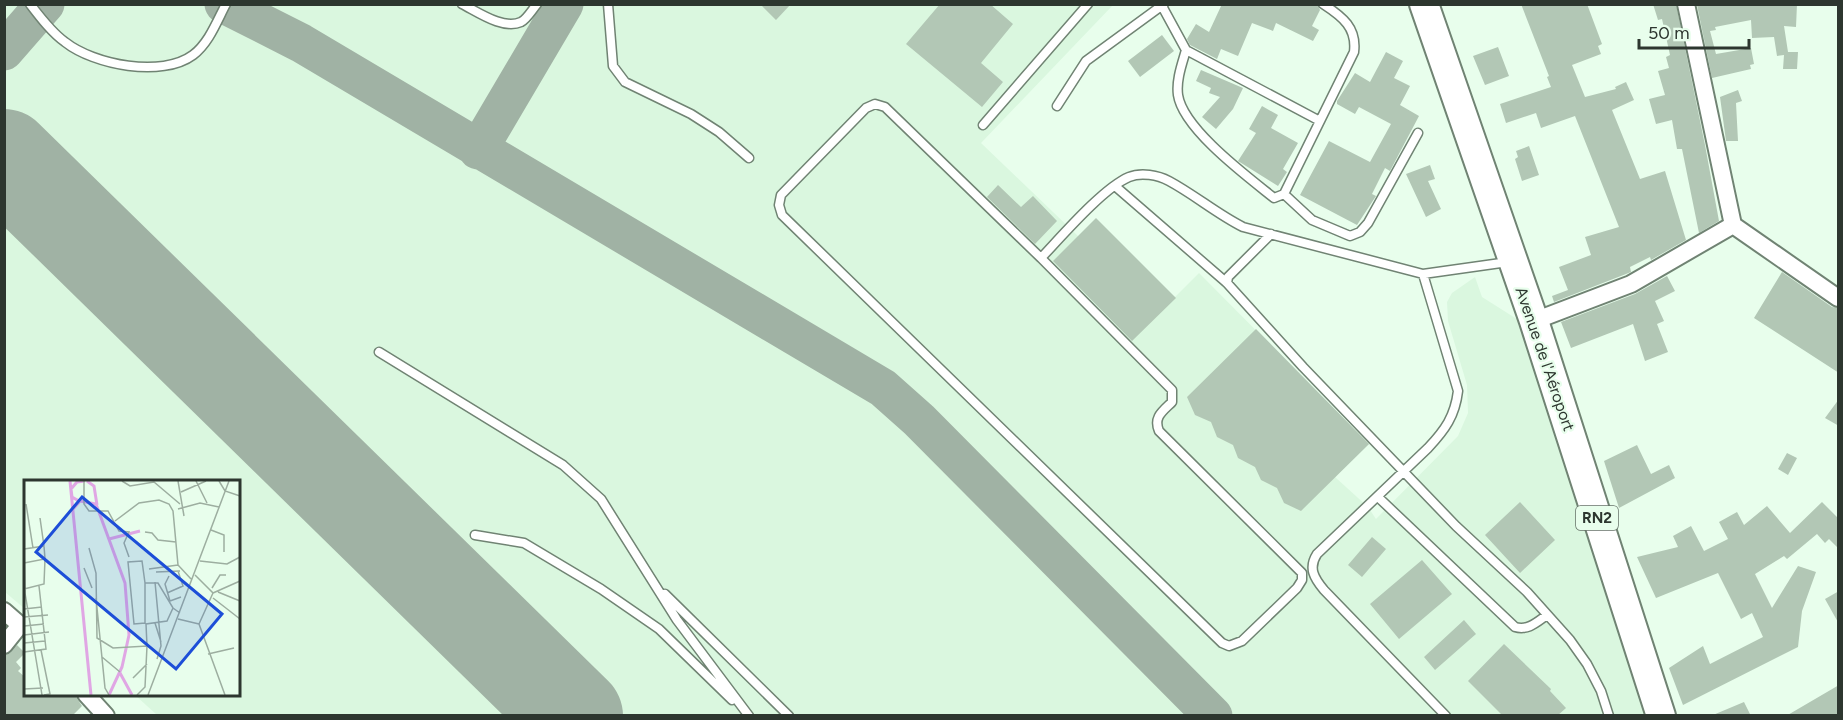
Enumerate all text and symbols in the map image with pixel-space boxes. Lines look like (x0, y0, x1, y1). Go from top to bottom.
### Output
scale bar (1639, 12, 1748, 50)
text: 50 m (1648, 22, 1690, 44)
street label: Avenue de l'Aéroport (1511, 284, 1579, 434)
inset map (24, 480, 240, 696)
road number: RN2 (1576, 506, 1618, 530)

